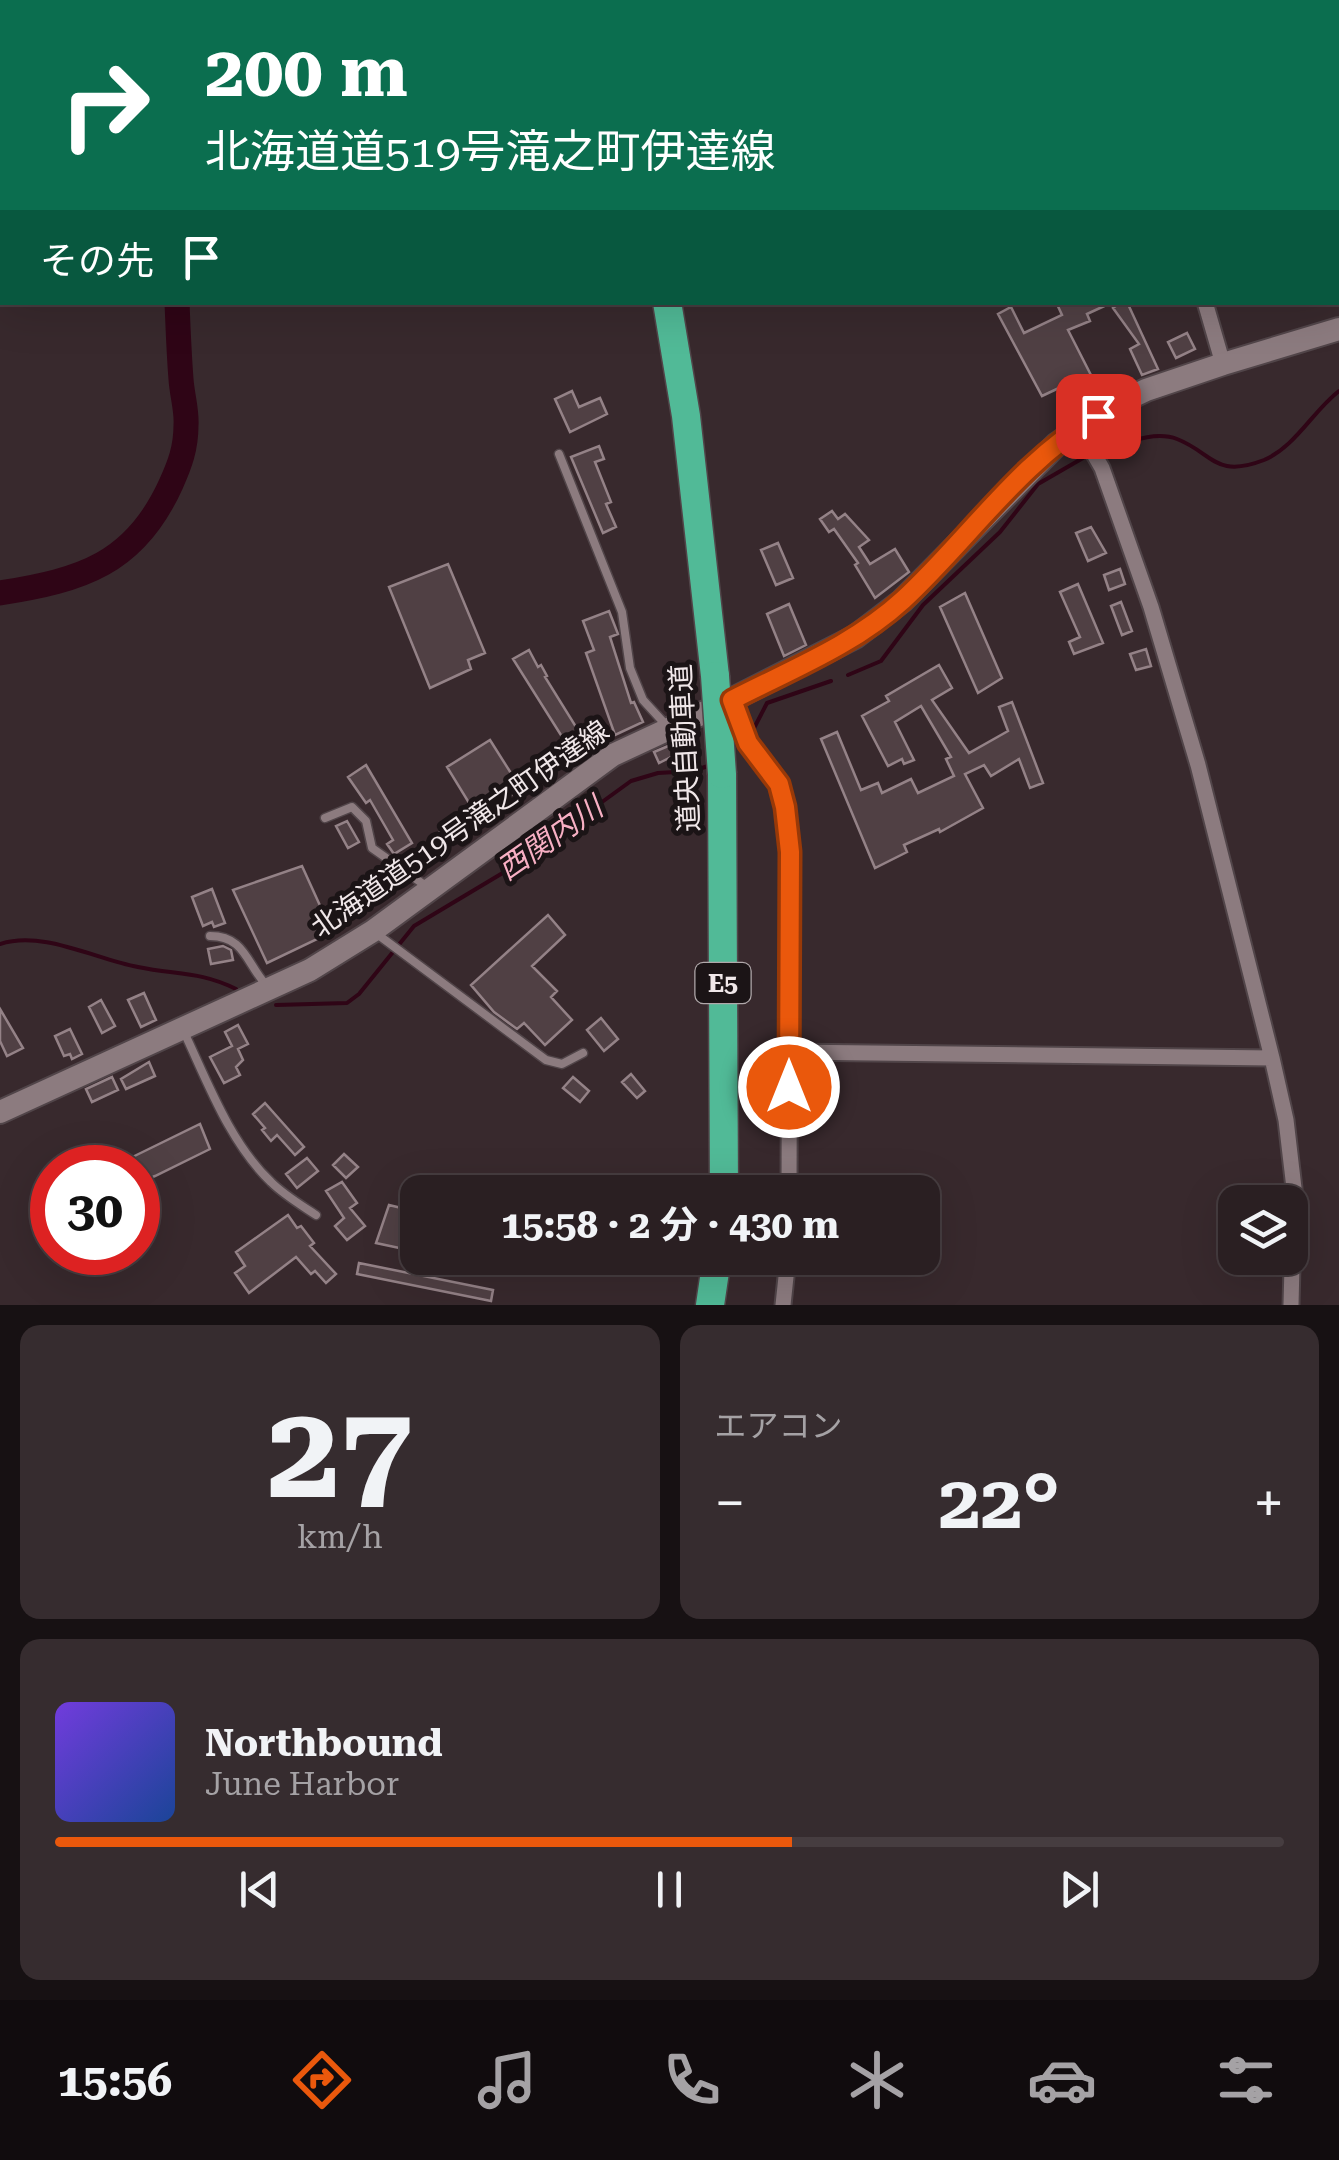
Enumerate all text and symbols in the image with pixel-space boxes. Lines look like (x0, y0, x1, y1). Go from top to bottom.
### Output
text: 200 m (205, 31, 408, 113)
icon: right (40, 40, 170, 170)
text: 北海道道519号滝之町伊達線 (205, 125, 776, 178)
icon: arrive (174, 230, 229, 285)
text: その先 (40, 239, 154, 283)
pin (1056, 374, 1141, 459)
icon: arrive (1071, 389, 1126, 444)
street label: 道央自動車道 (664, 663, 706, 833)
street label: 北海道道519号滝之町伊達線 (305, 714, 615, 944)
water label: 西関内川 (491, 788, 612, 887)
road number: E5 (696, 963, 750, 1003)
position arrow (737, 1035, 841, 1139)
speed limit sign: 30 (30, 1145, 160, 1275)
map controls (1218, 1185, 1308, 1275)
button: layers (1218, 1185, 1308, 1275)
text: 15:58 · 2 分 · 430 m (501, 1203, 839, 1247)
text: 27 (267, 1376, 413, 1529)
text: エアコン (715, 1407, 843, 1445)
text: 22° (939, 1458, 1060, 1546)
text: − (715, 1471, 745, 1535)
text: + (1253, 1471, 1284, 1535)
text: km/h (297, 1518, 383, 1556)
text: Northbound (205, 1721, 443, 1765)
text: June Harbor (205, 1765, 399, 1803)
icon: previous (232, 1862, 287, 1917)
icon: pause (642, 1862, 697, 1917)
icon: next (1052, 1862, 1107, 1917)
icon: directions (287, 2045, 357, 2115)
icon: music (472, 2045, 542, 2115)
icon: phone (657, 2045, 727, 2115)
icon: climate (842, 2045, 912, 2115)
icon: car (1027, 2045, 1097, 2115)
icon: filters (1211, 2045, 1281, 2115)
text: 15:56 (57, 2054, 172, 2107)

